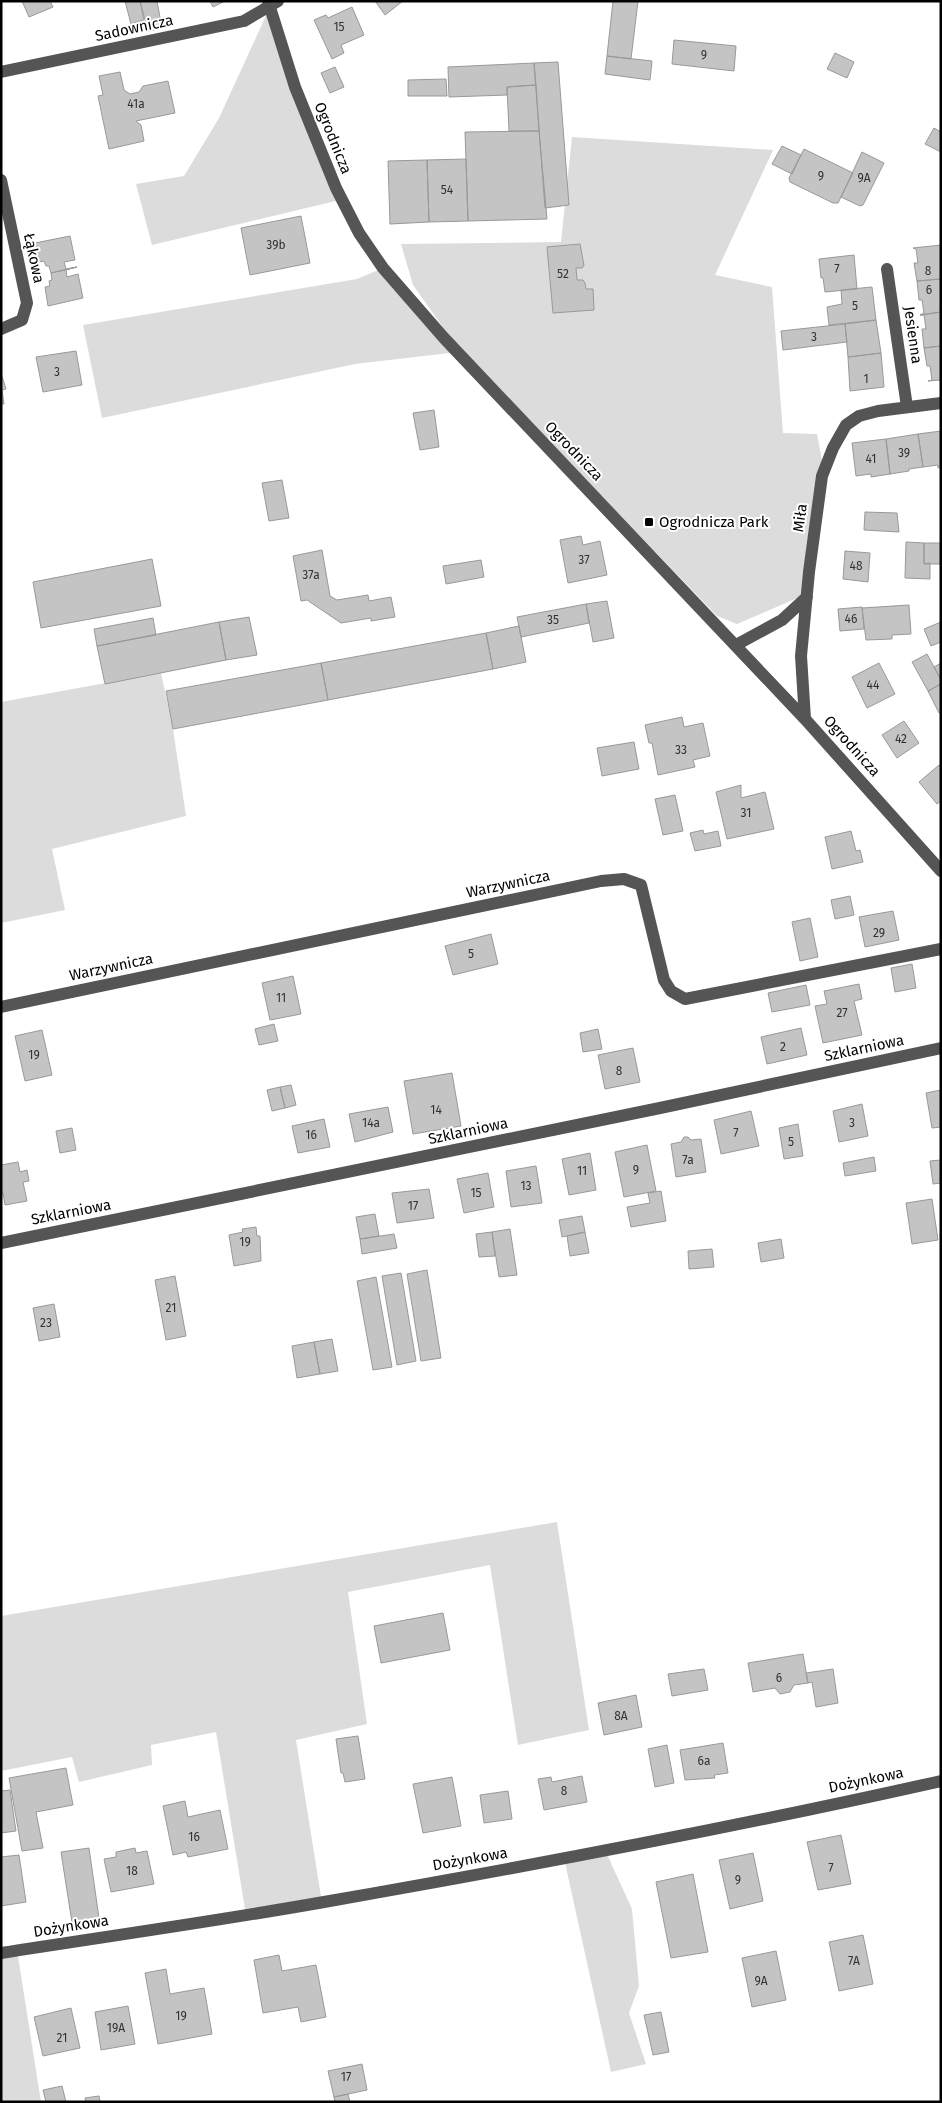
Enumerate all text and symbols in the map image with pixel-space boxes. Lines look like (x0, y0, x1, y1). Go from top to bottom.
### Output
street label: Sadownicza (93, 11, 175, 45)
house number: 15 (333, 20, 345, 34)
house number: 9 (701, 48, 707, 62)
house number: 41a (127, 97, 145, 111)
street label: Ogrodnicza (310, 99, 356, 177)
house number: 9 (818, 169, 824, 183)
house number: 9A (857, 171, 871, 185)
house number: 54 (441, 183, 454, 197)
street label: Łąkowa (20, 231, 48, 285)
house number: 39b (266, 238, 286, 252)
house number: 7 (834, 262, 840, 276)
house number: 8 (925, 264, 932, 278)
house number: 52 (557, 267, 569, 281)
house number: 6 (926, 283, 932, 297)
house number: 5 (852, 299, 858, 313)
street label: Jesienna (900, 305, 926, 365)
house number: 3 (811, 330, 817, 344)
house number: 3 (54, 365, 60, 379)
house number: 1 (863, 372, 869, 386)
street label: Ogrodnicza (541, 417, 607, 485)
house number: 39 (898, 446, 910, 460)
house number: 41 (866, 452, 876, 466)
street label: Miła (789, 503, 811, 533)
place label: Ogrodnicza Park (659, 513, 769, 531)
marker: Ogrodnicza Park (643, 516, 655, 528)
house number: 37 (578, 553, 590, 567)
house number: 48 (850, 559, 863, 573)
house number: 37a (302, 568, 320, 582)
house number: 46 (845, 612, 857, 626)
house number: 35 (547, 613, 559, 627)
house number: 44 (867, 678, 880, 692)
street label: Ogrodnicza (820, 712, 884, 780)
house number: 42 (895, 732, 907, 746)
house number: 33 (675, 743, 687, 757)
house number: 31 (741, 806, 751, 820)
street label: Warzywnicza (464, 866, 552, 902)
house number: 29 (873, 926, 885, 940)
house number: 5 (468, 947, 474, 961)
street label: Warzywnicza (67, 949, 155, 985)
house number: 11 (276, 991, 286, 1005)
house number: 27 (836, 1006, 848, 1020)
street label: Szklarniowa (822, 1031, 906, 1065)
house number: 2 (780, 1040, 786, 1054)
house number: 19 (28, 1048, 40, 1062)
house number: 8 (616, 1064, 623, 1078)
house number: 14 (430, 1103, 442, 1117)
street label: Szklarniowa (426, 1114, 510, 1148)
house number: 14a (362, 1116, 380, 1130)
house number: 3 (849, 1116, 855, 1130)
house number: 7 (733, 1126, 739, 1140)
house number: 16 (305, 1128, 317, 1142)
house number: 5 (788, 1135, 794, 1149)
house number: 7a (682, 1153, 694, 1167)
house number: 9 (633, 1163, 639, 1177)
house number: 11 (577, 1164, 587, 1178)
house number: 13 (520, 1179, 532, 1193)
house number: 15 (470, 1186, 482, 1200)
street label: Szklarniowa (30, 1195, 112, 1229)
house number: 17 (408, 1199, 418, 1213)
house number: 19 (239, 1235, 251, 1249)
house number: 21 (166, 1301, 176, 1315)
house number: 23 (40, 1316, 52, 1330)
house number: 6 (776, 1671, 782, 1685)
house number: 8A (614, 1709, 628, 1723)
house number: 6a (698, 1754, 710, 1768)
street label: Dożynkowa (827, 1763, 905, 1797)
house number: 8 (561, 1784, 568, 1798)
house number: 16 (188, 1830, 200, 1844)
street label: Dożynkowa (431, 1844, 509, 1874)
house number: 7 (828, 1861, 834, 1875)
house number: 18 (126, 1864, 138, 1878)
house number: 9 (735, 1873, 741, 1887)
street label: Dożynkowa (32, 1911, 110, 1941)
house number: 7A (848, 1954, 860, 1968)
house number: 9A (754, 1974, 768, 1988)
house number: 19 (175, 2009, 187, 2023)
house number: 19A (107, 2021, 125, 2035)
house number: 21 (57, 2031, 67, 2045)
house number: 17 (341, 2070, 351, 2084)

